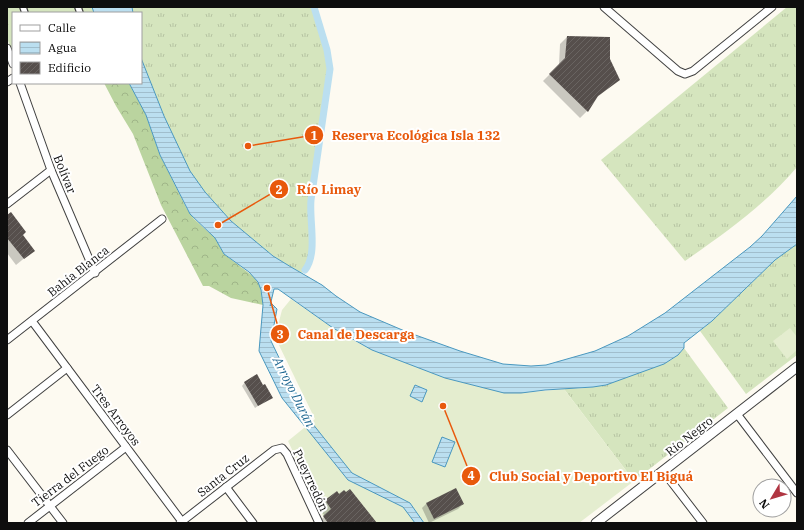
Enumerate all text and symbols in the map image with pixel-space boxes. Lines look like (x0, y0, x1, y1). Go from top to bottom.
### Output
legend (12, 12, 142, 84)
text: Calle (48, 20, 76, 35)
text: Agua (48, 40, 77, 55)
text: Edificio (48, 60, 91, 75)
callout: Reserva Ecológica Isla 132 (304, 123, 508, 148)
text: Reserva Ecológica Isla 132 (332, 127, 500, 144)
text: 1 (310, 128, 318, 143)
street label: Bolívar (50, 153, 80, 196)
callout: Río Limay (269, 177, 369, 202)
text: Río Limay (297, 181, 362, 198)
text: 2 (275, 182, 283, 197)
street label: Bahía Blanca (44, 242, 112, 300)
callout: Canal de Descarga (270, 322, 423, 347)
text: Canal de Descarga (297, 326, 415, 343)
text: 3 (276, 327, 284, 342)
water label: Arroyo Durán (269, 353, 319, 431)
street label: Tres Arroyos (88, 382, 144, 449)
street label: Río Negro (662, 413, 716, 459)
street label: Tierra del Fuego (29, 442, 112, 510)
street label: Pueyrredón (290, 447, 332, 514)
street label: Santa Cruz (194, 450, 252, 500)
callout: Club Social y Deportivo El Biguá (461, 464, 701, 489)
text: 4 (467, 468, 475, 483)
text: Club Social y Deportivo El Biguá (489, 468, 694, 485)
north arrow (752, 478, 792, 518)
text: N (756, 496, 772, 512)

